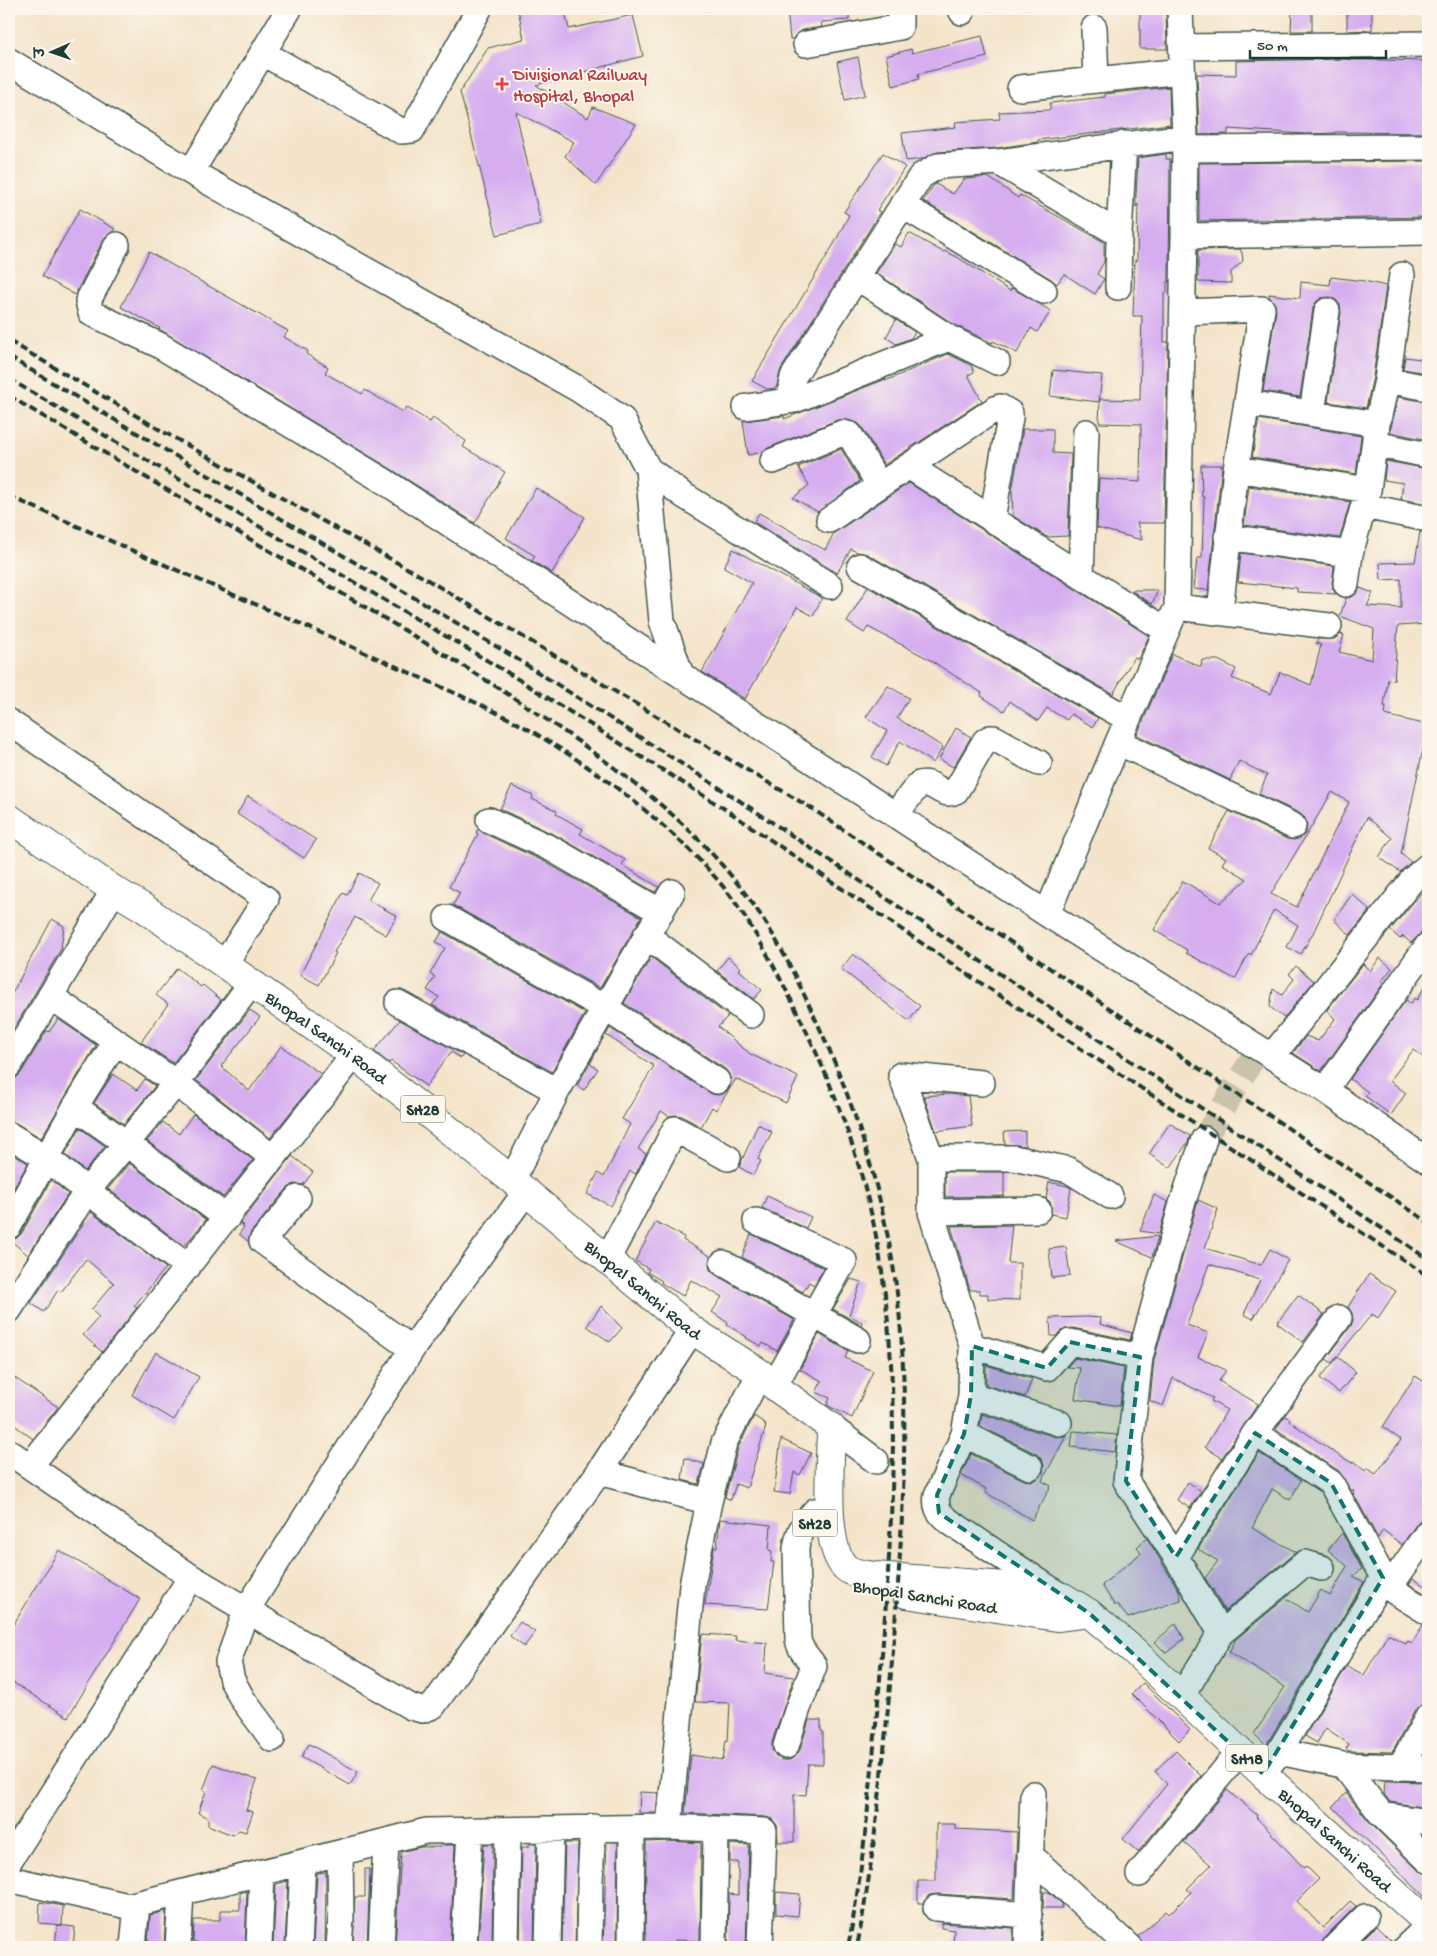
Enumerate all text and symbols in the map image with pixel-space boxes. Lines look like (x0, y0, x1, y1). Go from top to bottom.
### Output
north arrow (28, 28, 78, 78)
scale bar (1250, 28, 1386, 60)
text: 50 m (1257, 38, 1288, 56)
text: उ (33, 46, 50, 59)
place label: Divisional Railway Hospital, Bhopal (512, 66, 647, 108)
marker: Divisional Railway Hospital, Bhopal (495, 77, 509, 91)
street label: Bhopal Sanchi Road (259, 987, 392, 1091)
road number: SH28 (400, 1096, 446, 1122)
street label: Bhopal Sanchi Road (578, 1236, 705, 1347)
road number: SH28 (792, 1510, 838, 1536)
street label: Bhopal Sanchi Road (850, 1577, 1000, 1620)
road number: SH18 (1226, 1745, 1268, 1772)
street label: Bhopal Sanchi Road (1272, 1784, 1396, 1899)

